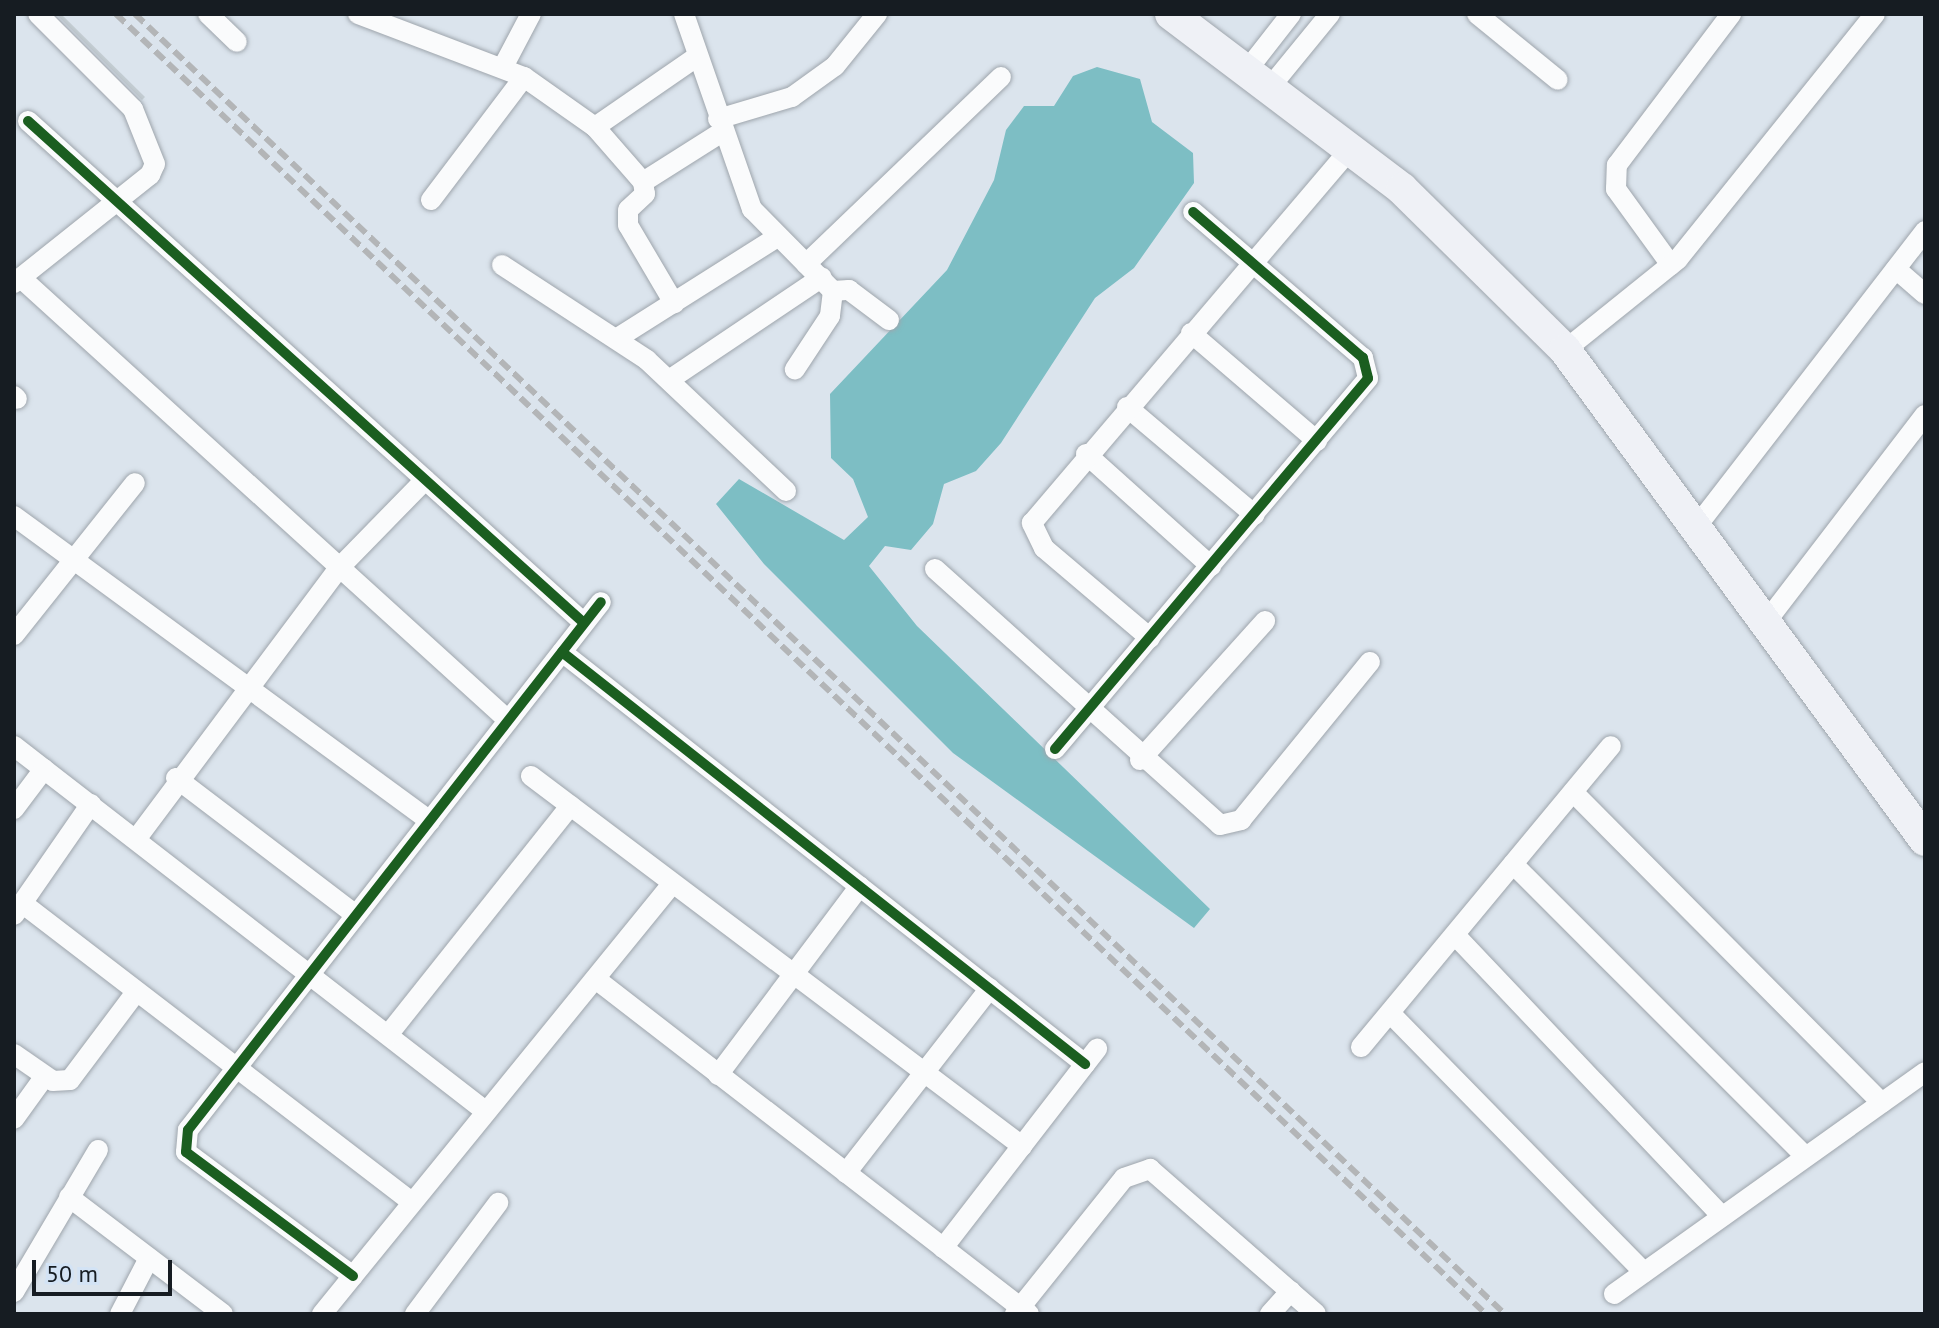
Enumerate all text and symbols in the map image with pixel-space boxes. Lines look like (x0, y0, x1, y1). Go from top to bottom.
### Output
scale bar (36, 1244, 176, 1294)
text: 50 m (46, 1258, 98, 1289)

